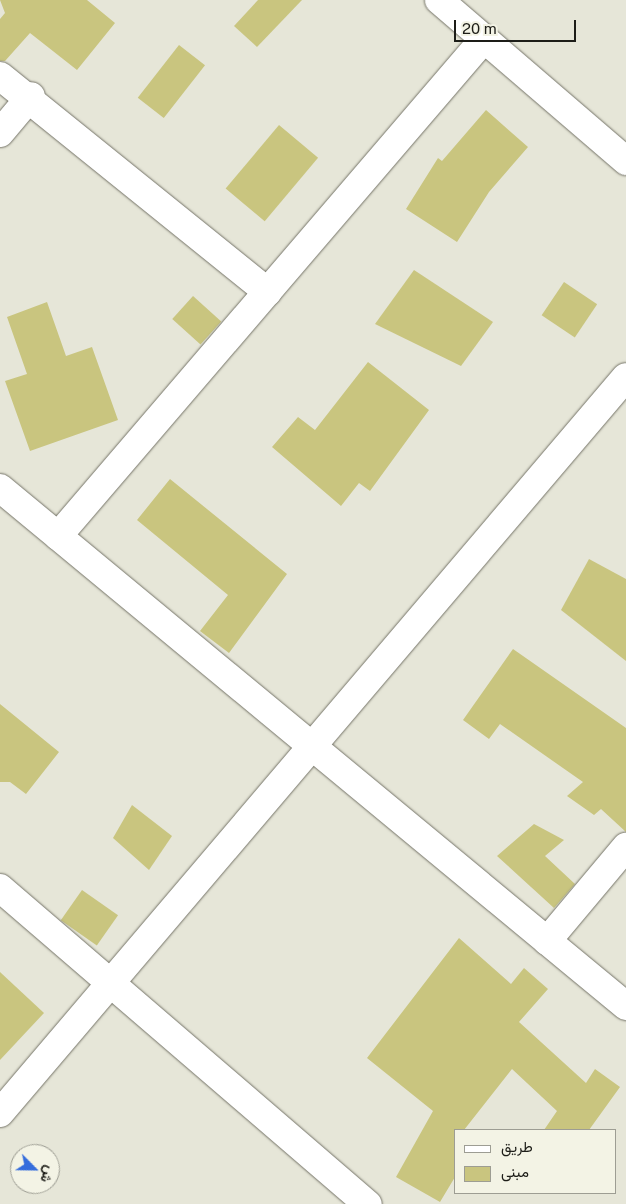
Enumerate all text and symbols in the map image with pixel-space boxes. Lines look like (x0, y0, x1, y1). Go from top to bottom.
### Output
scale bar (456, 10, 578, 42)
text: 20 m (462, 20, 497, 37)
legend (454, 1129, 616, 1194)
text: طريق (501, 1138, 533, 1155)
north arrow (10, 1144, 60, 1194)
text: مبنى (501, 1163, 529, 1180)
text: ش (37, 1164, 59, 1185)

